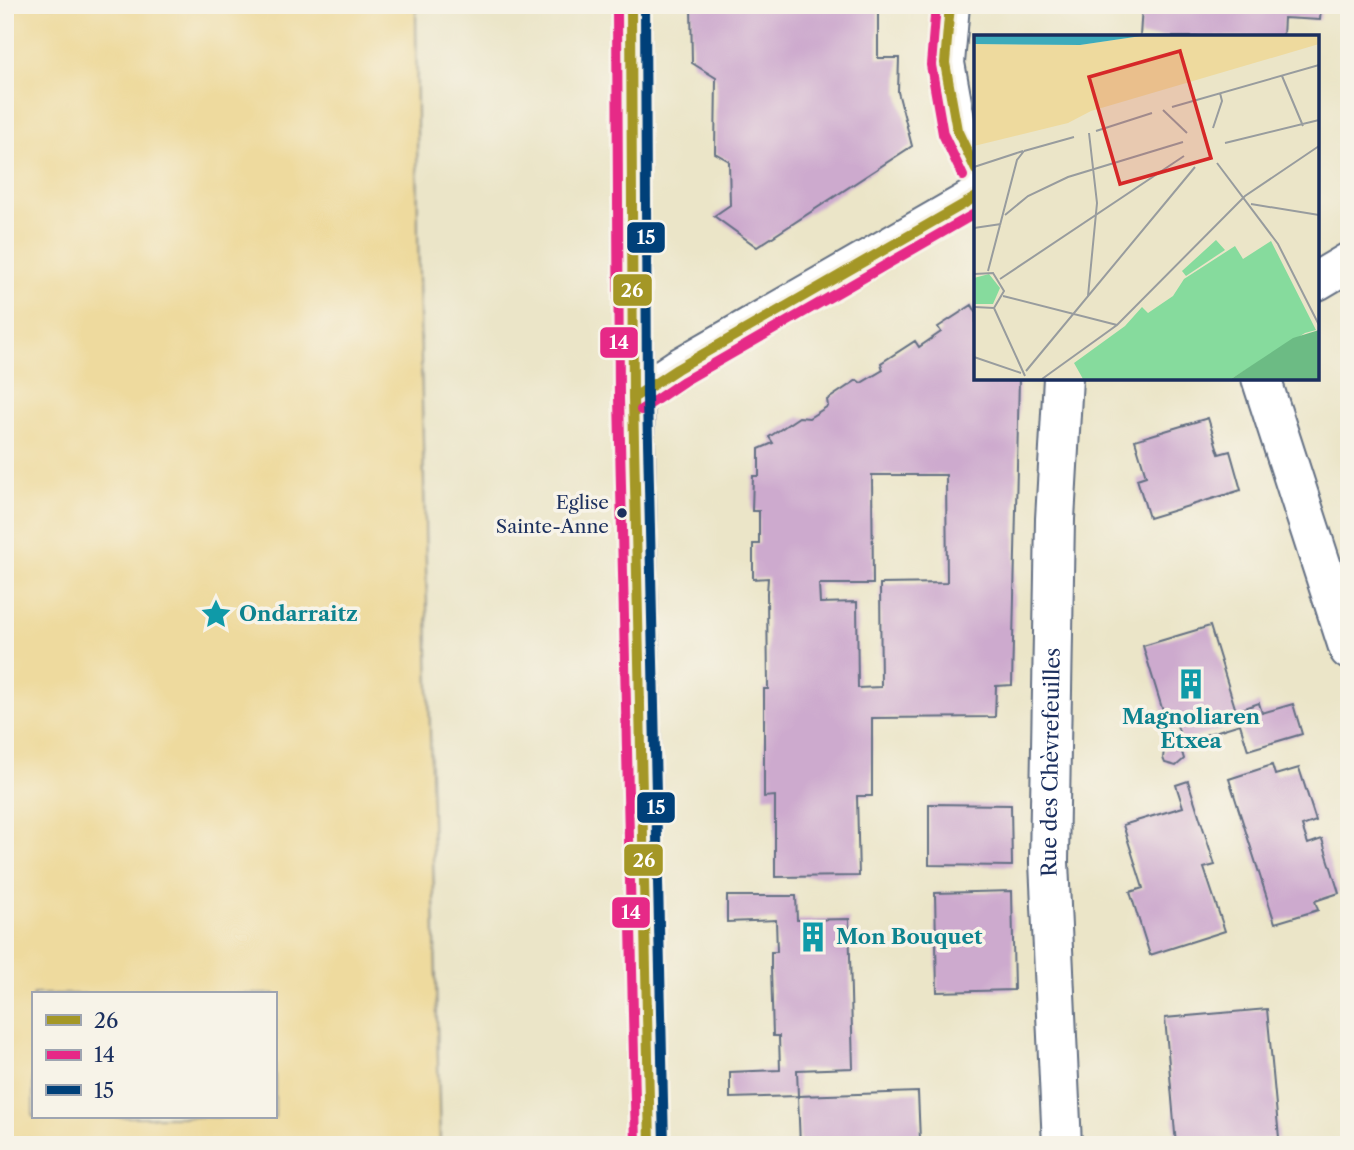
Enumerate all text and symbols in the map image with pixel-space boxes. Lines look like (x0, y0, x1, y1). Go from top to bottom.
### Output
inset map (974, 35, 1319, 380)
line badge: 15 (626, 221, 666, 254)
text: 15 (636, 226, 656, 249)
line badge: 26 (612, 273, 653, 307)
text: 26 (621, 279, 643, 302)
line badge: 14 (599, 326, 639, 359)
text: 14 (609, 331, 629, 354)
place label: Eglise Sainte-Anne (496, 491, 609, 538)
marker: Eglise Sainte-Anne (615, 506, 629, 520)
place icon: Ondarraitz (199, 597, 233, 631)
place label: Ondarraitz (239, 601, 358, 626)
street label: Rue des Chèvrefeuilles (1036, 647, 1065, 877)
building icon: Magnoliaren Etxea (1174, 667, 1208, 701)
place label: Magnoliaren Etxea (1122, 704, 1261, 753)
line badge: 15 (636, 791, 676, 824)
text: 15 (646, 796, 666, 819)
line badge: 26 (623, 843, 664, 877)
text: 26 (633, 849, 655, 872)
line badge: 14 (611, 896, 651, 929)
text: 14 (621, 901, 641, 924)
building icon: Mon Bouquet (796, 920, 830, 954)
place label: Mon Bouquet (836, 924, 983, 949)
legend (32, 992, 276, 1118)
text: 26 (94, 1008, 118, 1033)
text: 14 (94, 1042, 115, 1067)
text: 15 (94, 1078, 114, 1103)

